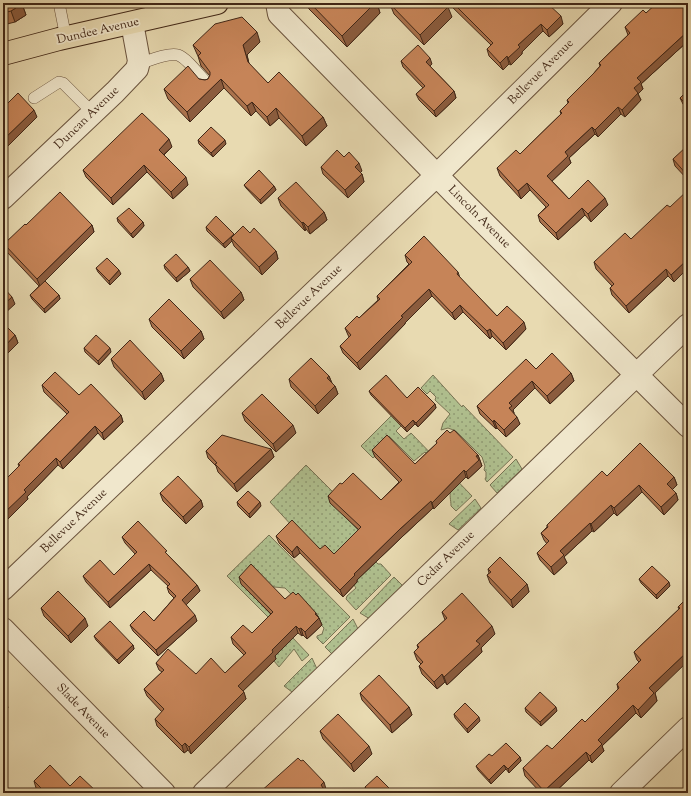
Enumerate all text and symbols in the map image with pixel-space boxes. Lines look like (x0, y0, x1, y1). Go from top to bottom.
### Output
street label: Dundee Avenue (55, 13, 141, 49)
street label: Bellevue Avenue (504, 35, 578, 109)
street label: Duncan Avenue (51, 82, 124, 154)
street label: Lincoln Avenue (443, 181, 515, 253)
street label: Bellevue Avenue (272, 260, 347, 334)
street label: Bellevue Avenue (37, 484, 112, 558)
street label: Cedar Avenue (413, 526, 479, 591)
street label: Slade Avenue (52, 679, 114, 743)

